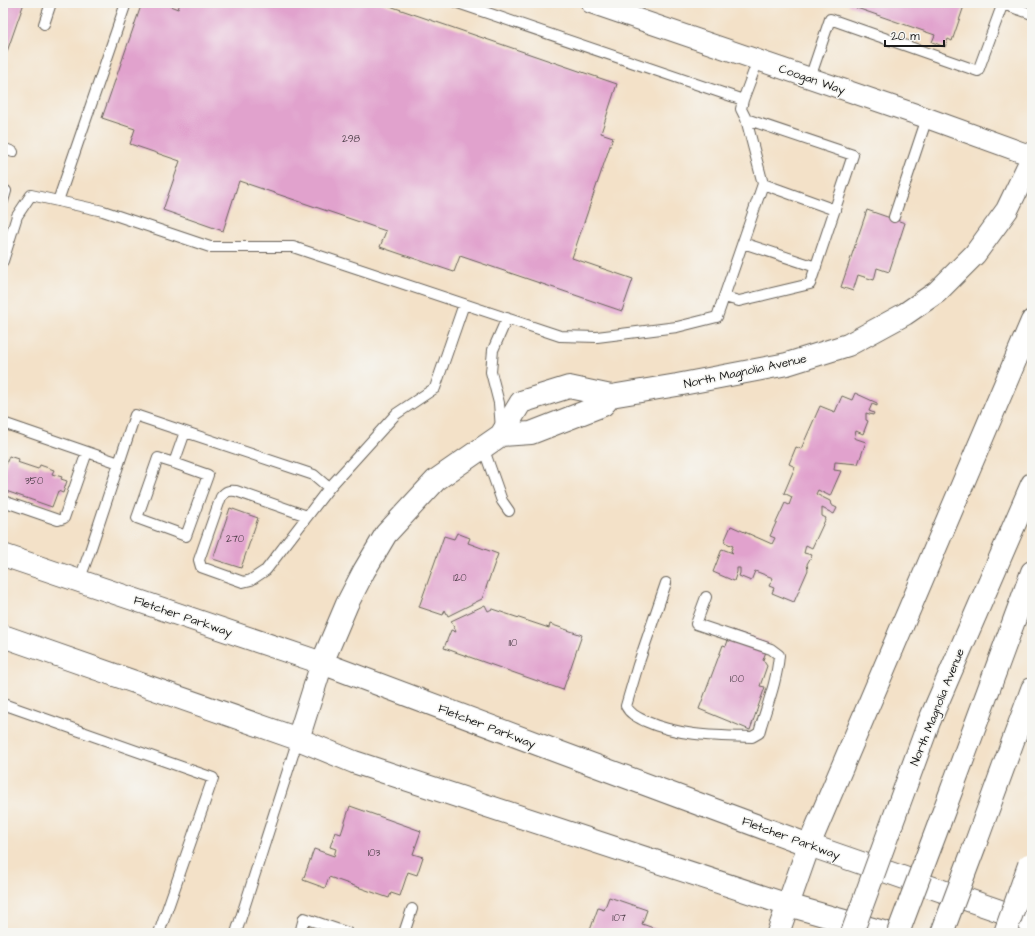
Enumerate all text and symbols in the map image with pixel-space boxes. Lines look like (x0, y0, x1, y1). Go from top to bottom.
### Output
scale bar (885, 22, 944, 48)
text: 20 m (891, 28, 920, 45)
street label: Coogan Way (776, 60, 848, 100)
house number: 298 (342, 132, 360, 146)
street label: North Magnolia Avenue (682, 350, 809, 394)
house number: 350 (25, 474, 43, 488)
house number: 270 (226, 532, 244, 546)
house number: 120 (453, 571, 467, 585)
street label: Fletcher Parkway (131, 592, 235, 642)
house number: 110 (509, 636, 517, 650)
street label: North Magnolia Avenue (906, 646, 970, 769)
house number: 100 (730, 672, 744, 686)
street label: Fletcher Parkway (435, 700, 538, 754)
street label: Fletcher Parkway (739, 813, 843, 865)
house number: 103 (368, 846, 380, 860)
house number: 107 (612, 911, 626, 925)

